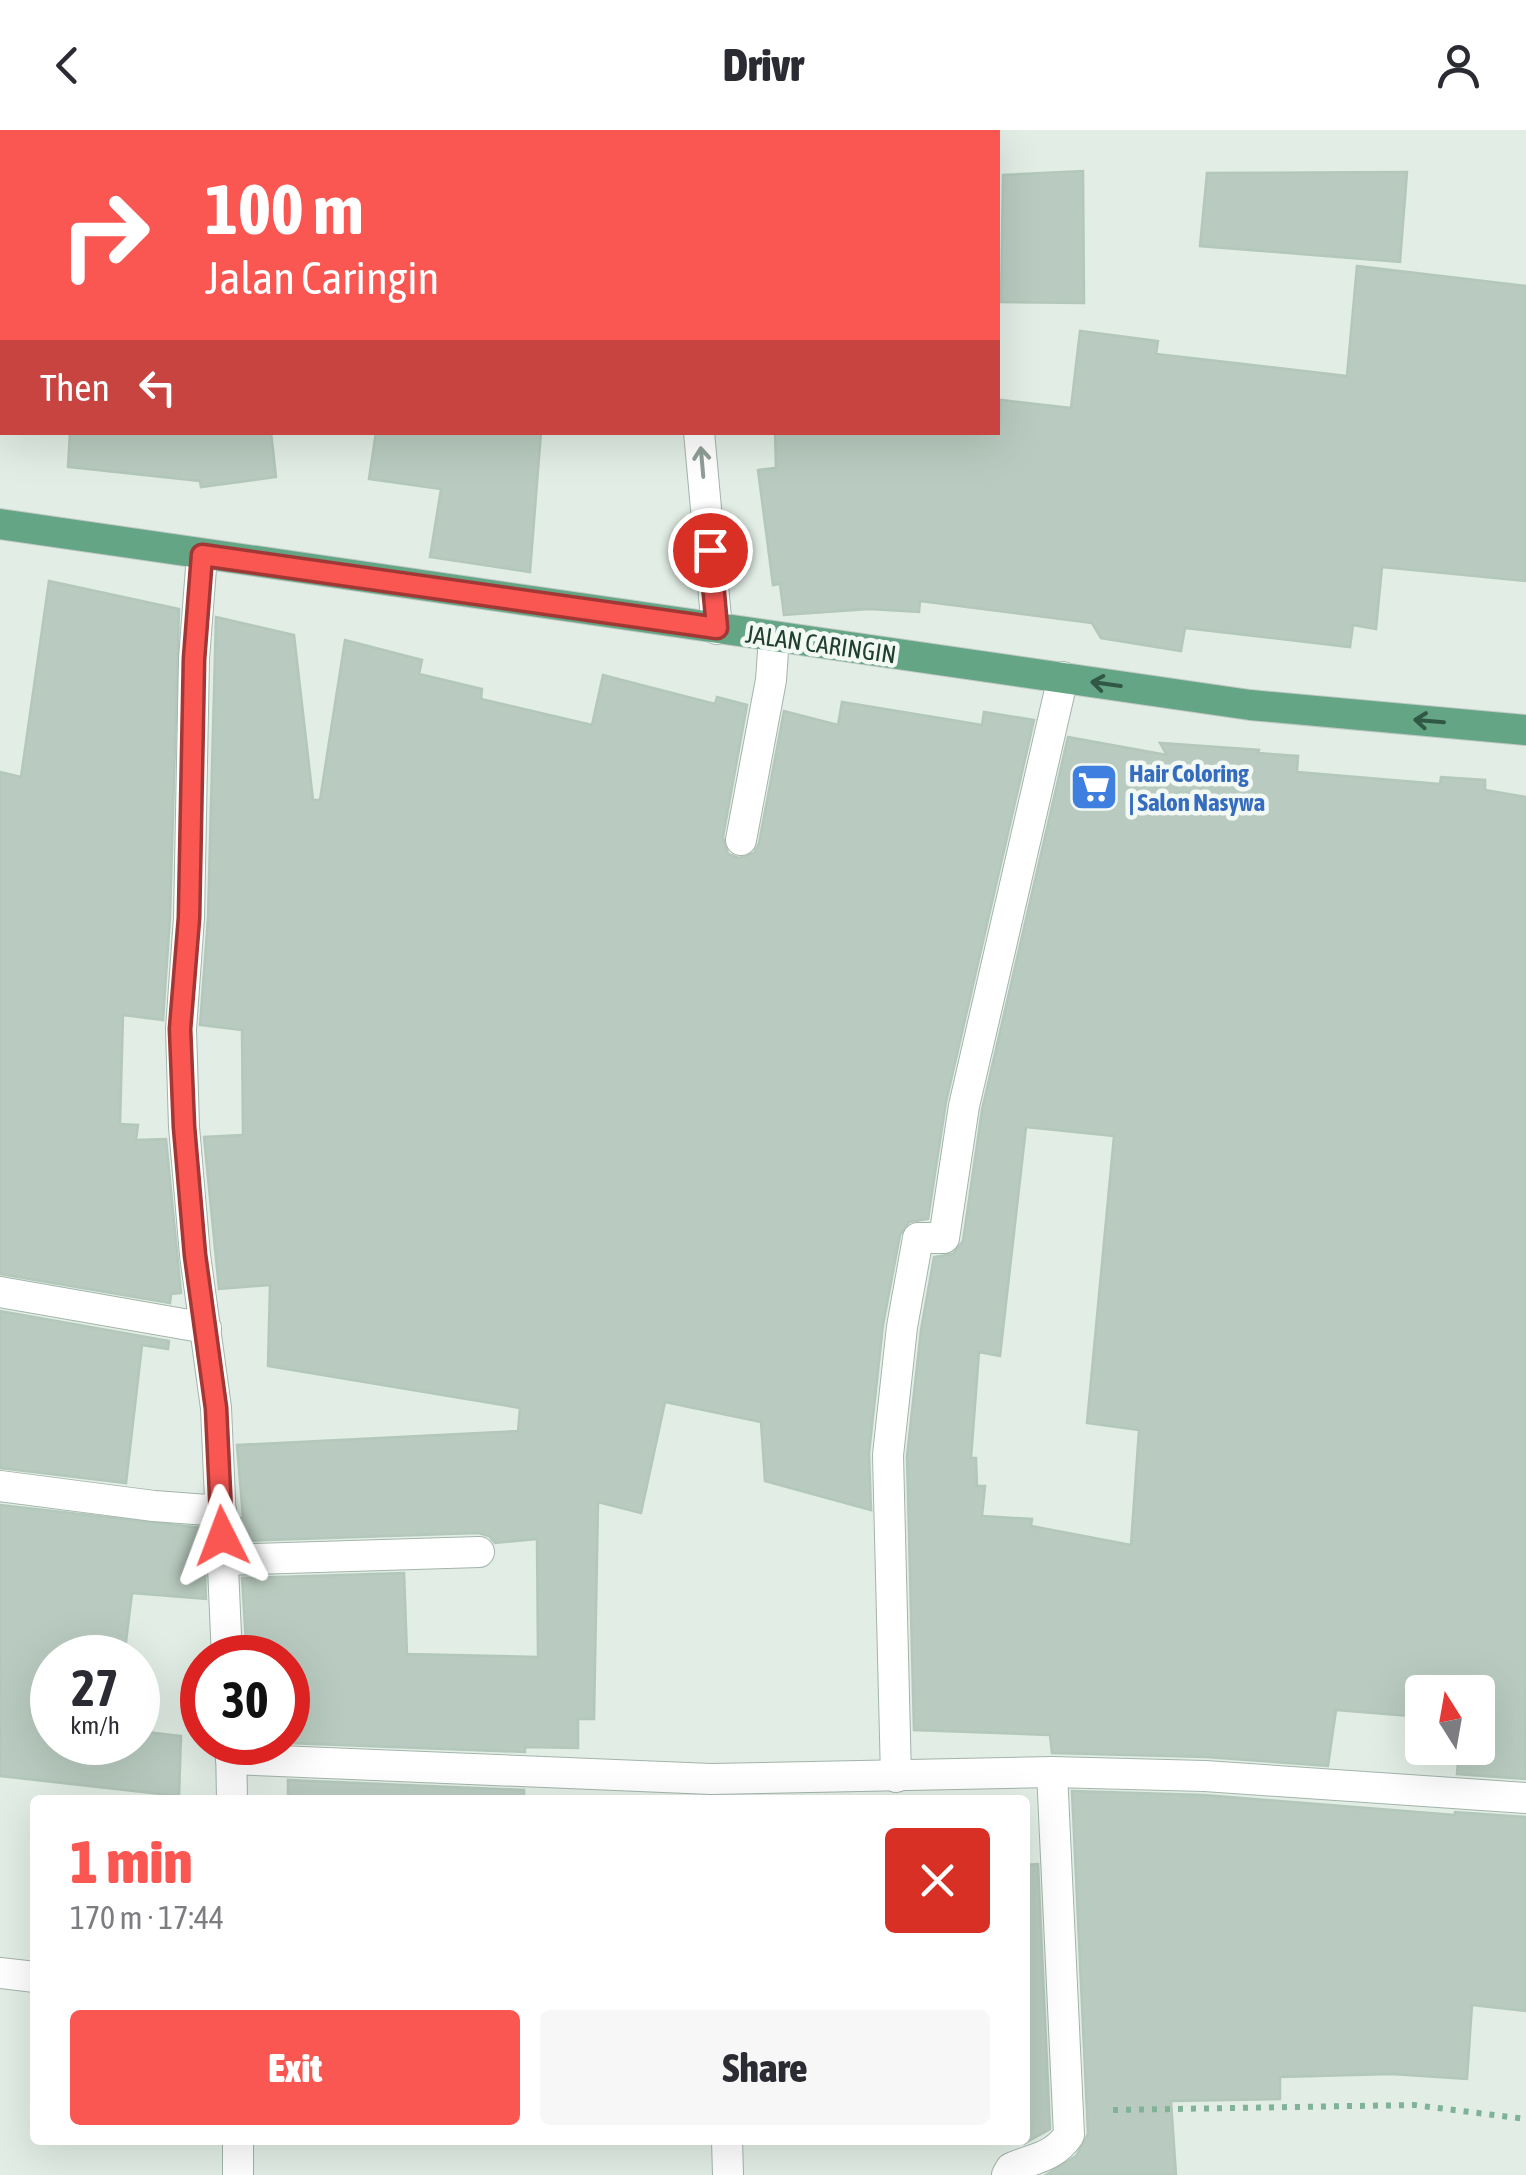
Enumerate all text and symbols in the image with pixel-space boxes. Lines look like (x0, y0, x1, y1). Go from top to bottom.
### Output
icon: back (40, 38, 95, 93)
icon: person (1431, 38, 1486, 93)
text: Drivr (723, 39, 803, 91)
text: 100 m (205, 169, 364, 249)
icon: right (40, 170, 170, 300)
text: Jalan Caringin (205, 252, 439, 304)
icon: left (130, 360, 185, 415)
text: Then (40, 366, 110, 409)
one-way arrow (692, 446, 711, 478)
pin (668, 508, 753, 593)
icon: arrive (683, 523, 738, 578)
street label: JALAN CARINGIN (744, 620, 898, 668)
one-way arrow (1090, 674, 1123, 692)
one-way arrow (1413, 712, 1445, 731)
place label: Hair Coloring | Salon Nasywa (1129, 759, 1265, 816)
supermarket icon: Hair Coloring | Salon Nasywa (1068, 761, 1120, 813)
position arrow (170, 1484, 274, 1588)
speed limit sign: 30 (180, 1635, 310, 1765)
text: 27 (71, 1659, 118, 1717)
north arrow (1405, 1675, 1495, 1765)
map controls (1405, 1675, 1495, 1765)
text: km/h (70, 1711, 120, 1739)
text: 1 min (70, 1827, 193, 1896)
button: close (885, 1828, 990, 1933)
text: 170 m · 17:44 (70, 1899, 224, 1936)
button: Exit (70, 2010, 520, 2125)
button: Share (540, 2010, 990, 2125)

